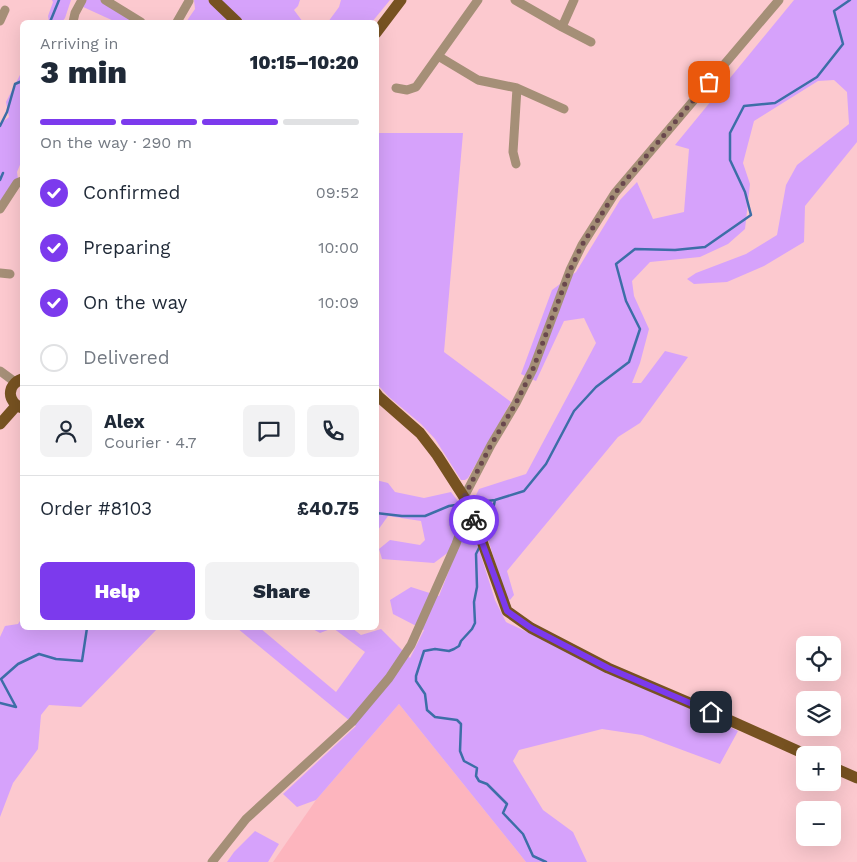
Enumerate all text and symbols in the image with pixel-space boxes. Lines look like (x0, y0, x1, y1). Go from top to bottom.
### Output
text: Arriving in (40, 34, 118, 53)
text: 10:15–10:20 (250, 51, 359, 74)
text: 3 min (40, 53, 127, 91)
pin (688, 61, 730, 103)
icon: bag (695, 68, 723, 96)
text: On the way · 290 m (40, 133, 192, 152)
icon: check (40, 179, 68, 207)
text: Confirmed (83, 181, 180, 204)
text: 09:52 (316, 183, 359, 202)
icon: check (40, 234, 68, 262)
text: Preparing (83, 236, 170, 259)
text: 10:00 (318, 238, 359, 257)
icon: check (40, 289, 68, 317)
text: On the way (83, 291, 187, 314)
text: 10:09 (318, 293, 359, 312)
text: Delivered (83, 346, 170, 369)
button: person (40, 405, 92, 457)
button: chat (243, 405, 295, 457)
button: phone (307, 405, 359, 457)
text: Alex (104, 410, 145, 433)
text: Courier · 4.7 (104, 433, 197, 452)
courier (449, 495, 499, 545)
text: Order #8103 (40, 497, 152, 520)
text: £40.75 (297, 497, 359, 520)
icon: bike (460, 506, 488, 534)
button: Help (40, 562, 195, 620)
button: Share (205, 562, 359, 620)
map controls (796, 636, 841, 846)
button: locate (796, 636, 841, 681)
pin (690, 691, 732, 733)
button: layers (796, 691, 841, 736)
icon: home (697, 698, 725, 726)
button: + (796, 746, 841, 791)
button: − (796, 801, 841, 846)

